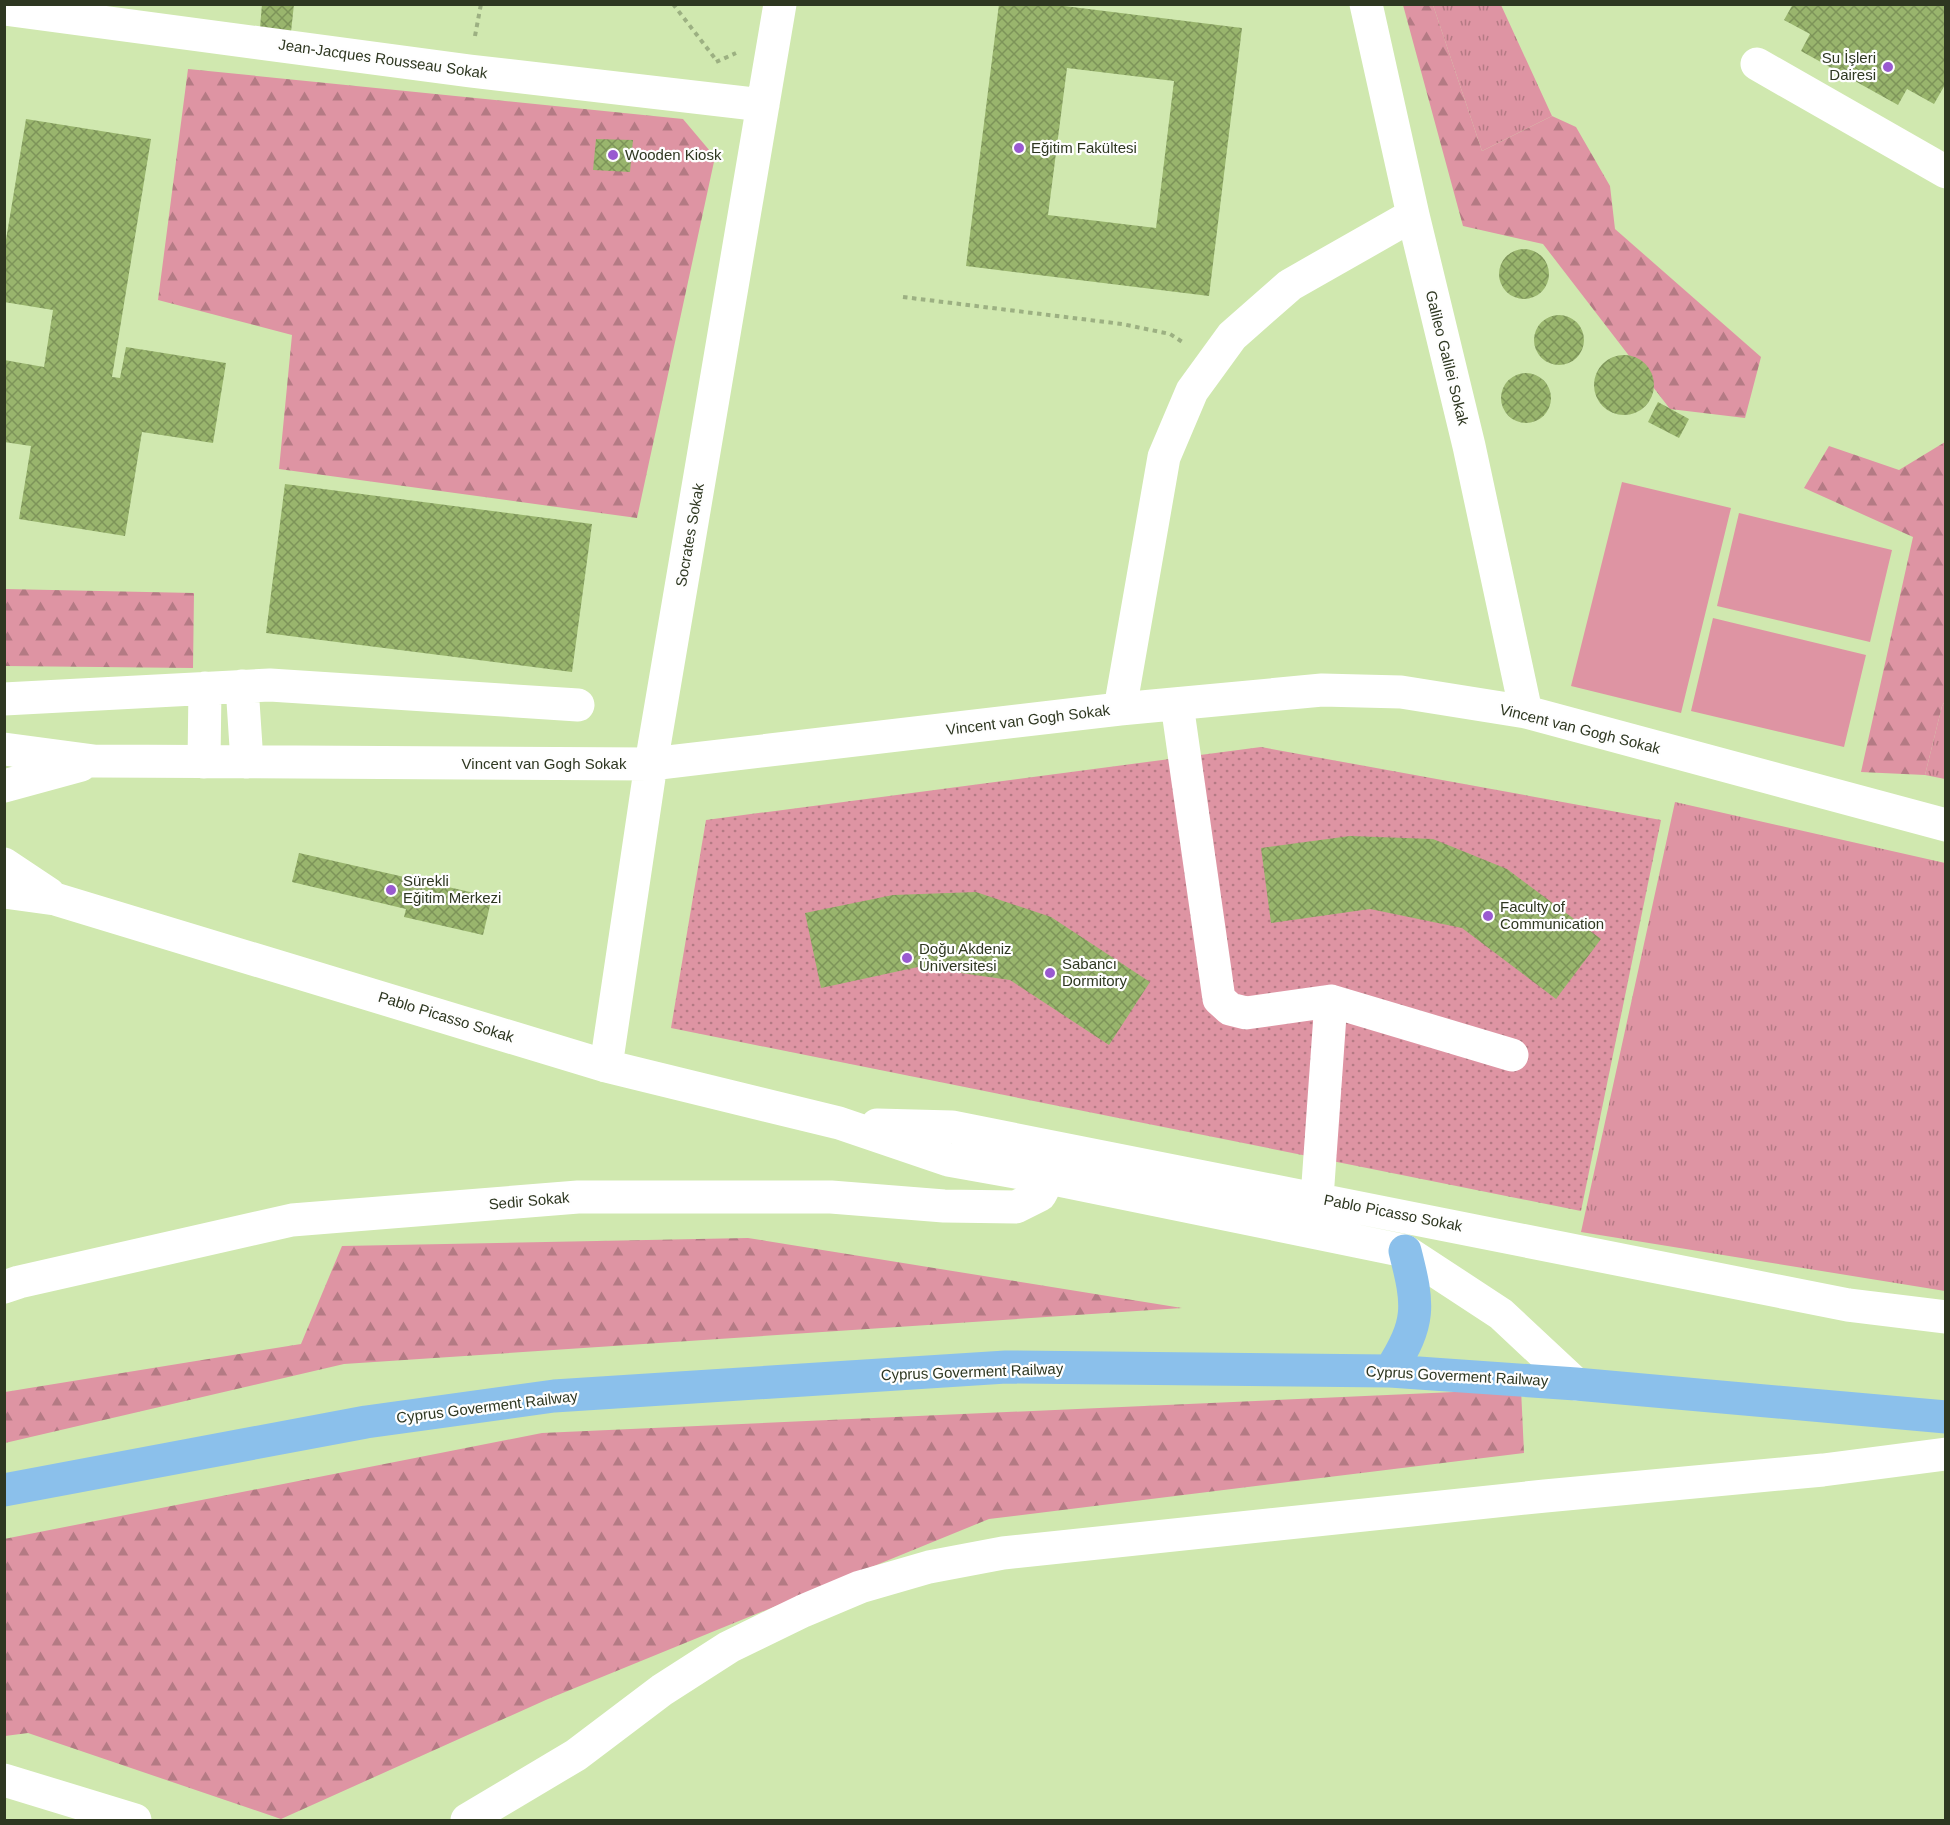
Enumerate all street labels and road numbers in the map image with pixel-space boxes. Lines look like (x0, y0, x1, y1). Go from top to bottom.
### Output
street label: Jean-Jacques Rousseau Sokak (277, 35, 489, 82)
street label: Galileo Galilei Sokak (1422, 289, 1473, 428)
street label: Socrates Sokak (672, 481, 707, 588)
street label: Vincent van Gogh Sokak (1498, 700, 1663, 757)
street label: Vincent van Gogh Sokak (945, 701, 1111, 738)
street label: Vincent van Gogh Sokak (462, 755, 627, 772)
street label: Pablo Picasso Sokak (376, 988, 516, 1045)
street label: Sedir Sokak (488, 1188, 570, 1212)
street label: Pablo Picasso Sokak (1322, 1191, 1464, 1234)
street label: Cyprus Goverment Railway (880, 1360, 1064, 1383)
street label: Cyprus Goverment Railway (1365, 1362, 1549, 1389)
street label: Cyprus Goverment Railway (395, 1387, 579, 1426)

